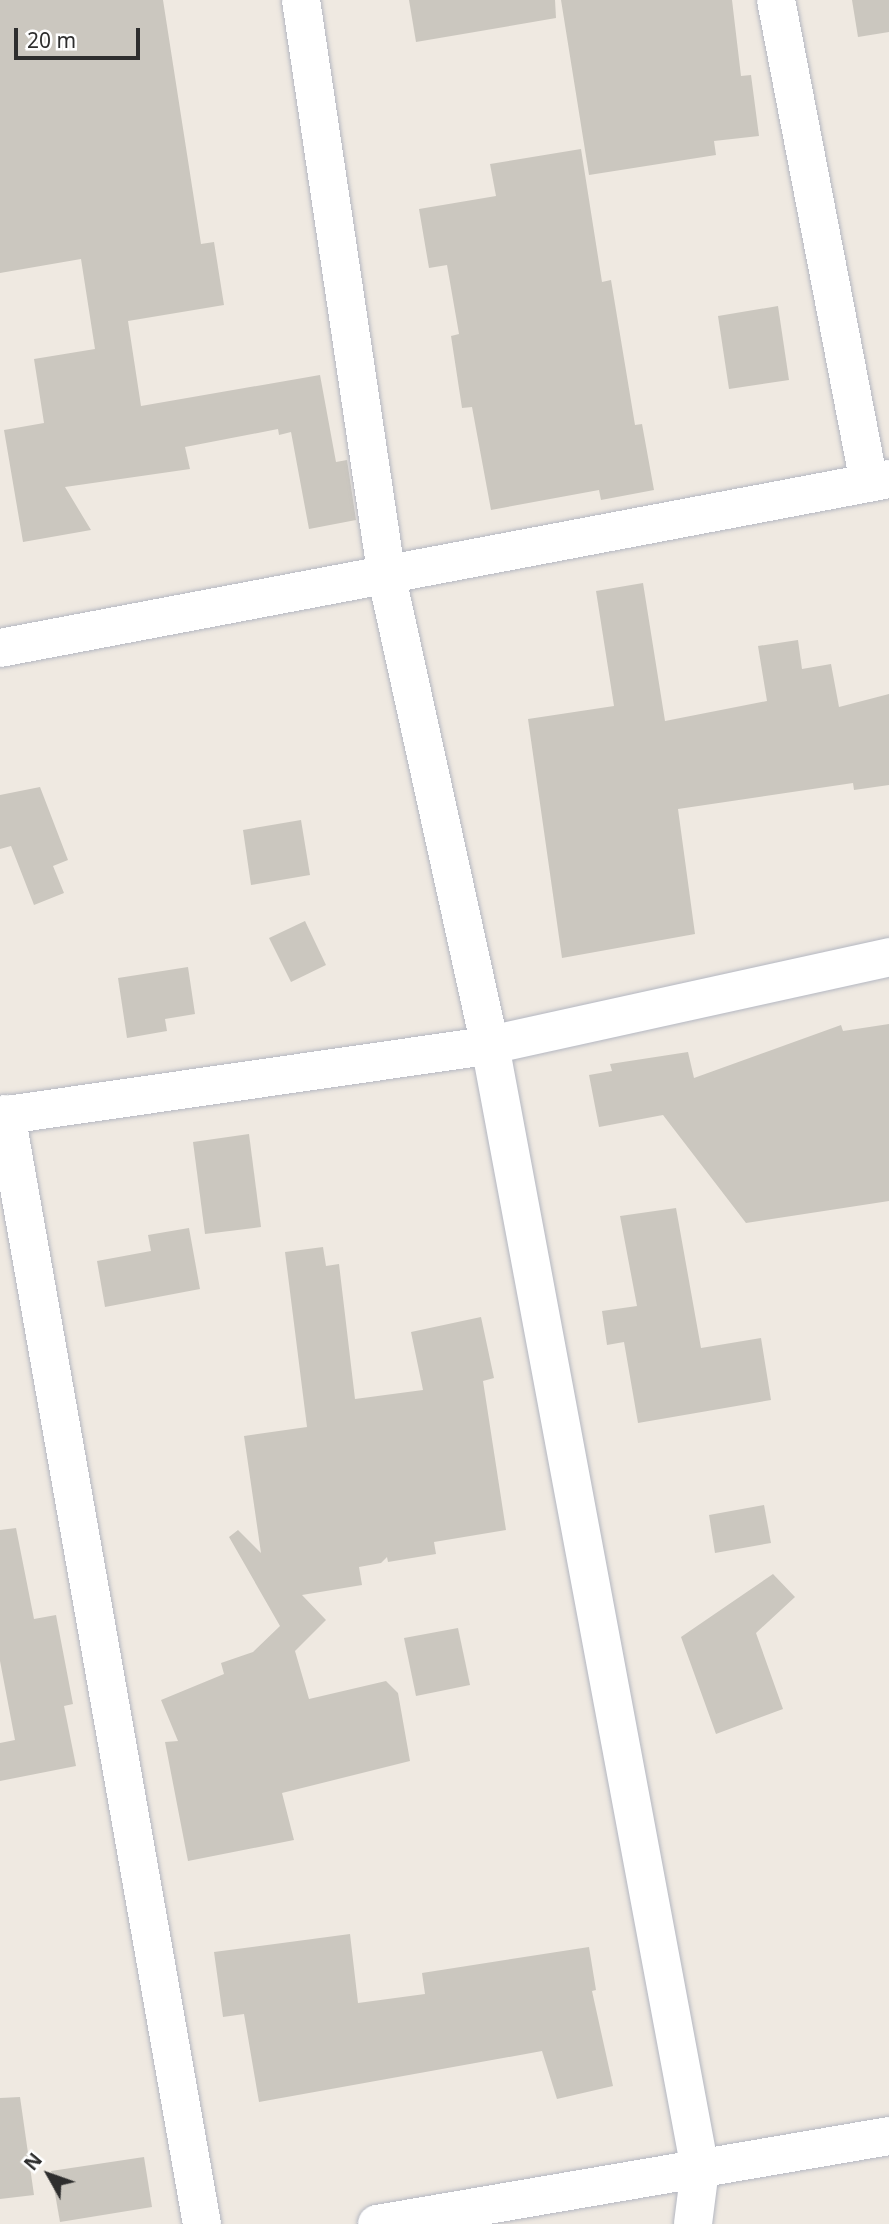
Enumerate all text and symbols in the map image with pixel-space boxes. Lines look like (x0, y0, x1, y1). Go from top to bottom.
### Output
scale bar (18, 14, 144, 58)
text: 20 m (27, 26, 76, 54)
north arrow (14, 2140, 84, 2210)
text: N (18, 2147, 48, 2176)

